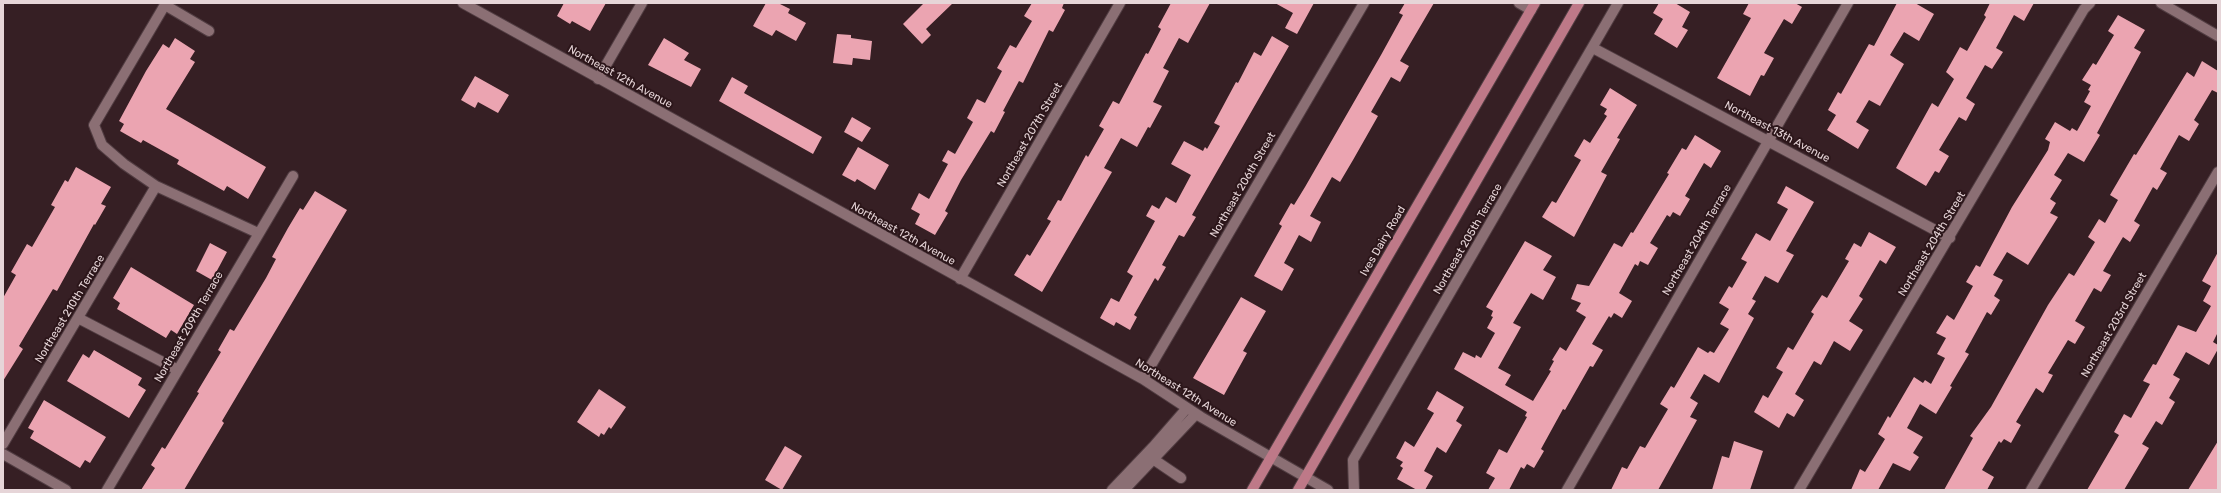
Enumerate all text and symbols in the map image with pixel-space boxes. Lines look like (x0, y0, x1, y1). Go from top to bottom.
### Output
street label: Northeast 12th Avenue (565, 43, 675, 111)
street label: Northeast 207th Street (995, 80, 1065, 190)
street label: Northeast 13th Avenue (1722, 99, 1832, 165)
street label: Northeast 206th Street (1207, 130, 1279, 240)
street label: Northeast 205th Terrace (1431, 181, 1505, 297)
street label: Northeast 204th Terrace (1660, 182, 1734, 298)
street label: Northeast 204th Street (1896, 189, 1968, 299)
street label: Northeast 12th Avenue (848, 200, 958, 268)
street label: Ives Dairy Road (1358, 204, 1408, 278)
street label: Northeast 210th Terrace (32, 253, 108, 365)
street label: Northeast 209th Terrace (152, 269, 226, 385)
street label: Northeast 203rd Street (2079, 270, 2149, 380)
street label: Northeast 12th Avenue (1133, 356, 1239, 430)

